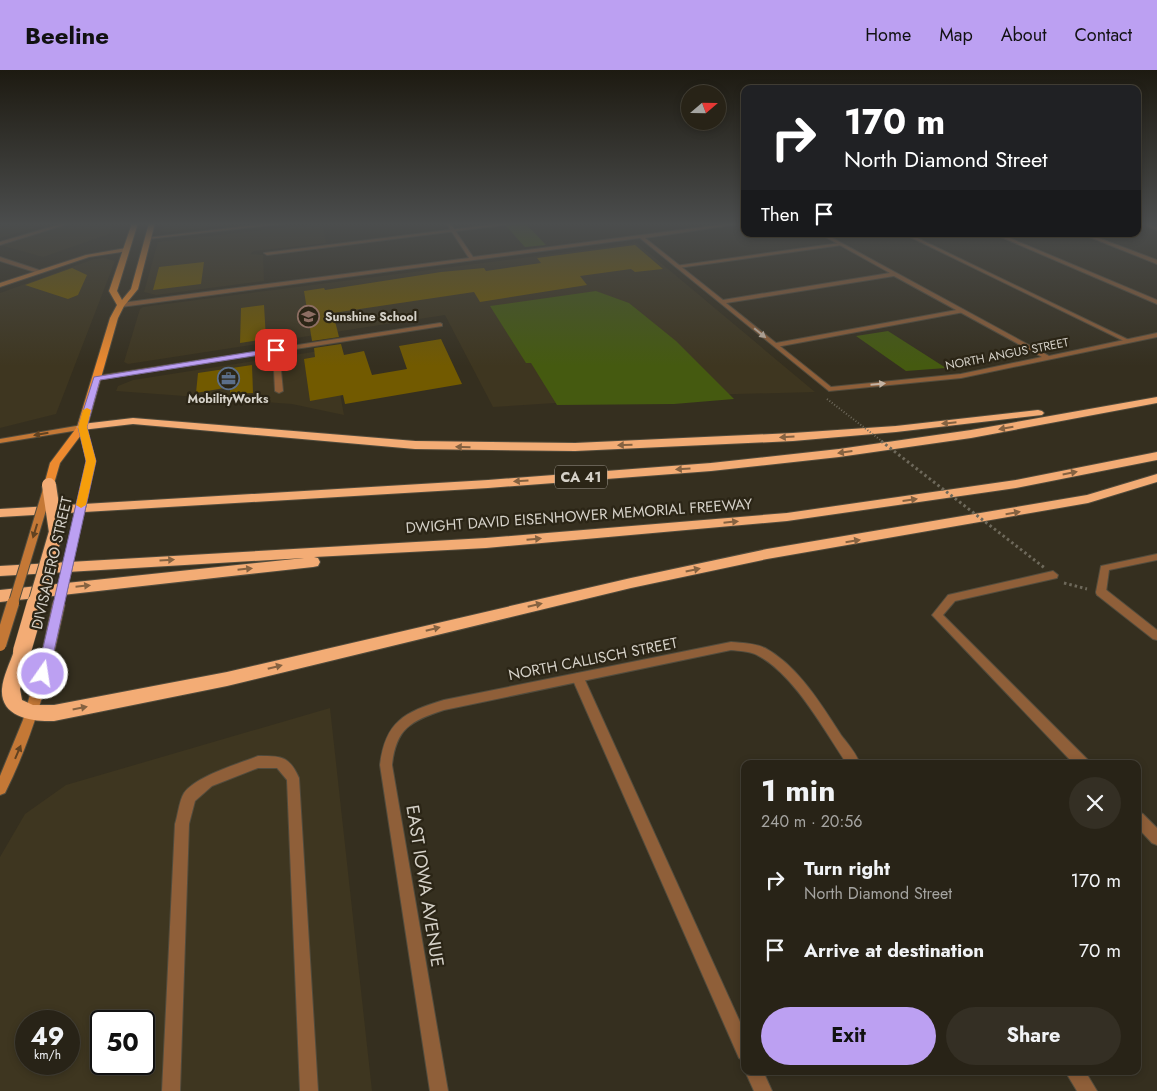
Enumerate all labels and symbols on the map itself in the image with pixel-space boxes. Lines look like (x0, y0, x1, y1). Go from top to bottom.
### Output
north arrow (681, 85, 726, 130)
school or university icon: Sunshine School (297, 305, 321, 329)
place label: Sunshine School (325, 308, 417, 326)
one-way arrow (753, 327, 766, 338)
pin (255, 329, 297, 371)
street label: NORTH ANGUS STREET (944, 333, 1071, 375)
office icon: MobilityWorks (216, 366, 240, 390)
one-way arrow (870, 380, 886, 388)
place label: MobilityWorks (188, 390, 269, 408)
one-way arrow (941, 419, 957, 427)
one-way arrow (997, 425, 1013, 433)
one-way arrow (33, 431, 49, 439)
one-way arrow (779, 434, 795, 442)
one-way arrow (617, 442, 633, 450)
one-way arrow (454, 443, 470, 451)
one-way arrow (837, 448, 853, 456)
one-way arrow (675, 465, 691, 473)
road number: CA 41 (555, 466, 607, 488)
one-way arrow (1062, 469, 1078, 477)
one-way arrow (513, 478, 529, 486)
street label: DWIGHT DAVID EISENHOWER MEMORIAL FREEWAY (405, 493, 754, 539)
street label: DIVISADERO STREET (26, 494, 78, 632)
one-way arrow (902, 496, 918, 504)
one-way arrow (1006, 509, 1022, 517)
one-way arrow (723, 518, 739, 526)
one-way arrow (30, 524, 38, 539)
one-way arrow (527, 535, 543, 543)
one-way arrow (845, 536, 861, 544)
one-way arrow (159, 555, 175, 563)
one-way arrow (237, 565, 253, 573)
one-way arrow (686, 566, 701, 574)
one-way arrow (76, 582, 92, 590)
one-way arrow (527, 601, 542, 609)
one-way arrow (425, 625, 440, 633)
street label: NORTH CALLISCH STREET (506, 632, 680, 686)
position arrow (16, 647, 68, 699)
one-way arrow (267, 663, 282, 671)
one-way arrow (73, 703, 89, 711)
one-way arrow (14, 745, 22, 759)
street label: EAST IOWA AVENUE (399, 803, 451, 969)
speed limit sign: 50 (90, 1010, 155, 1075)

